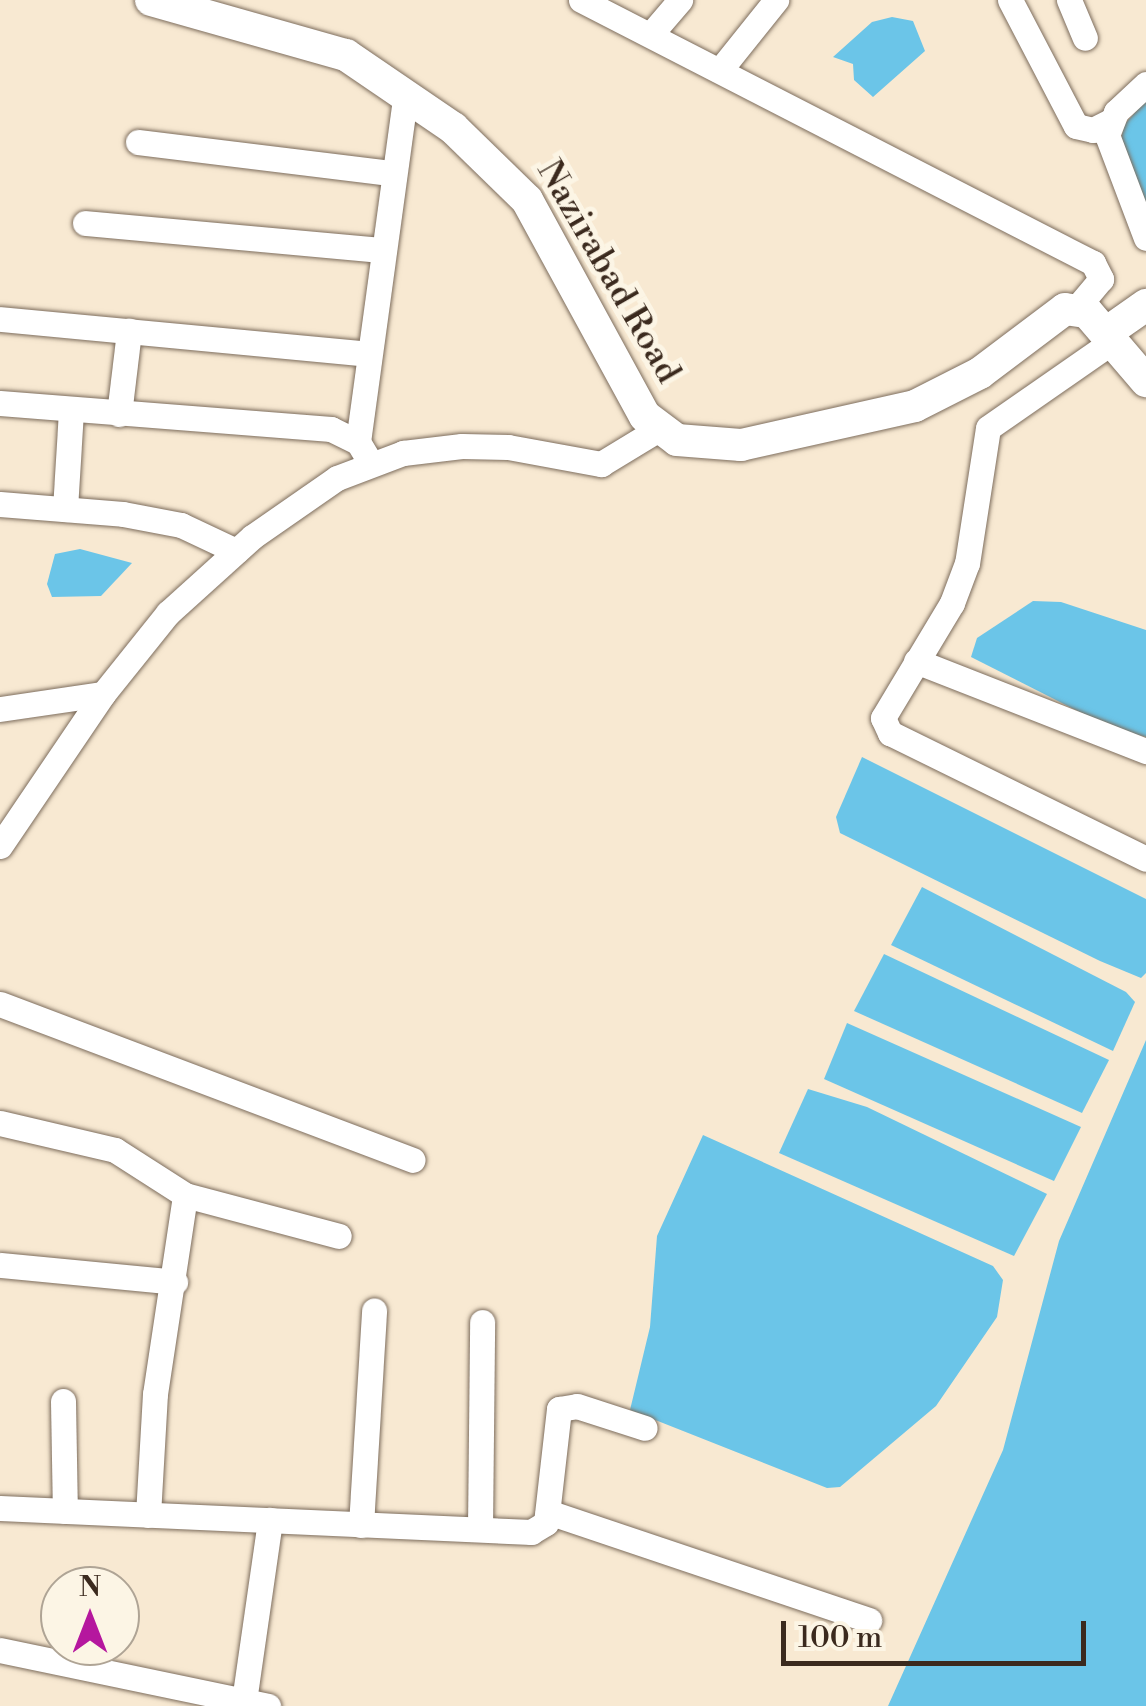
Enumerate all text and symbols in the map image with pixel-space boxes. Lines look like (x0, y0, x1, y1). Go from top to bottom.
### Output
street label: Nazirabad Road (527, 153, 689, 391)
north arrow (40, 1566, 140, 1666)
text: N (79, 1570, 101, 1605)
scale bar (786, 1601, 1091, 1663)
text: 100 m (798, 1619, 882, 1657)

